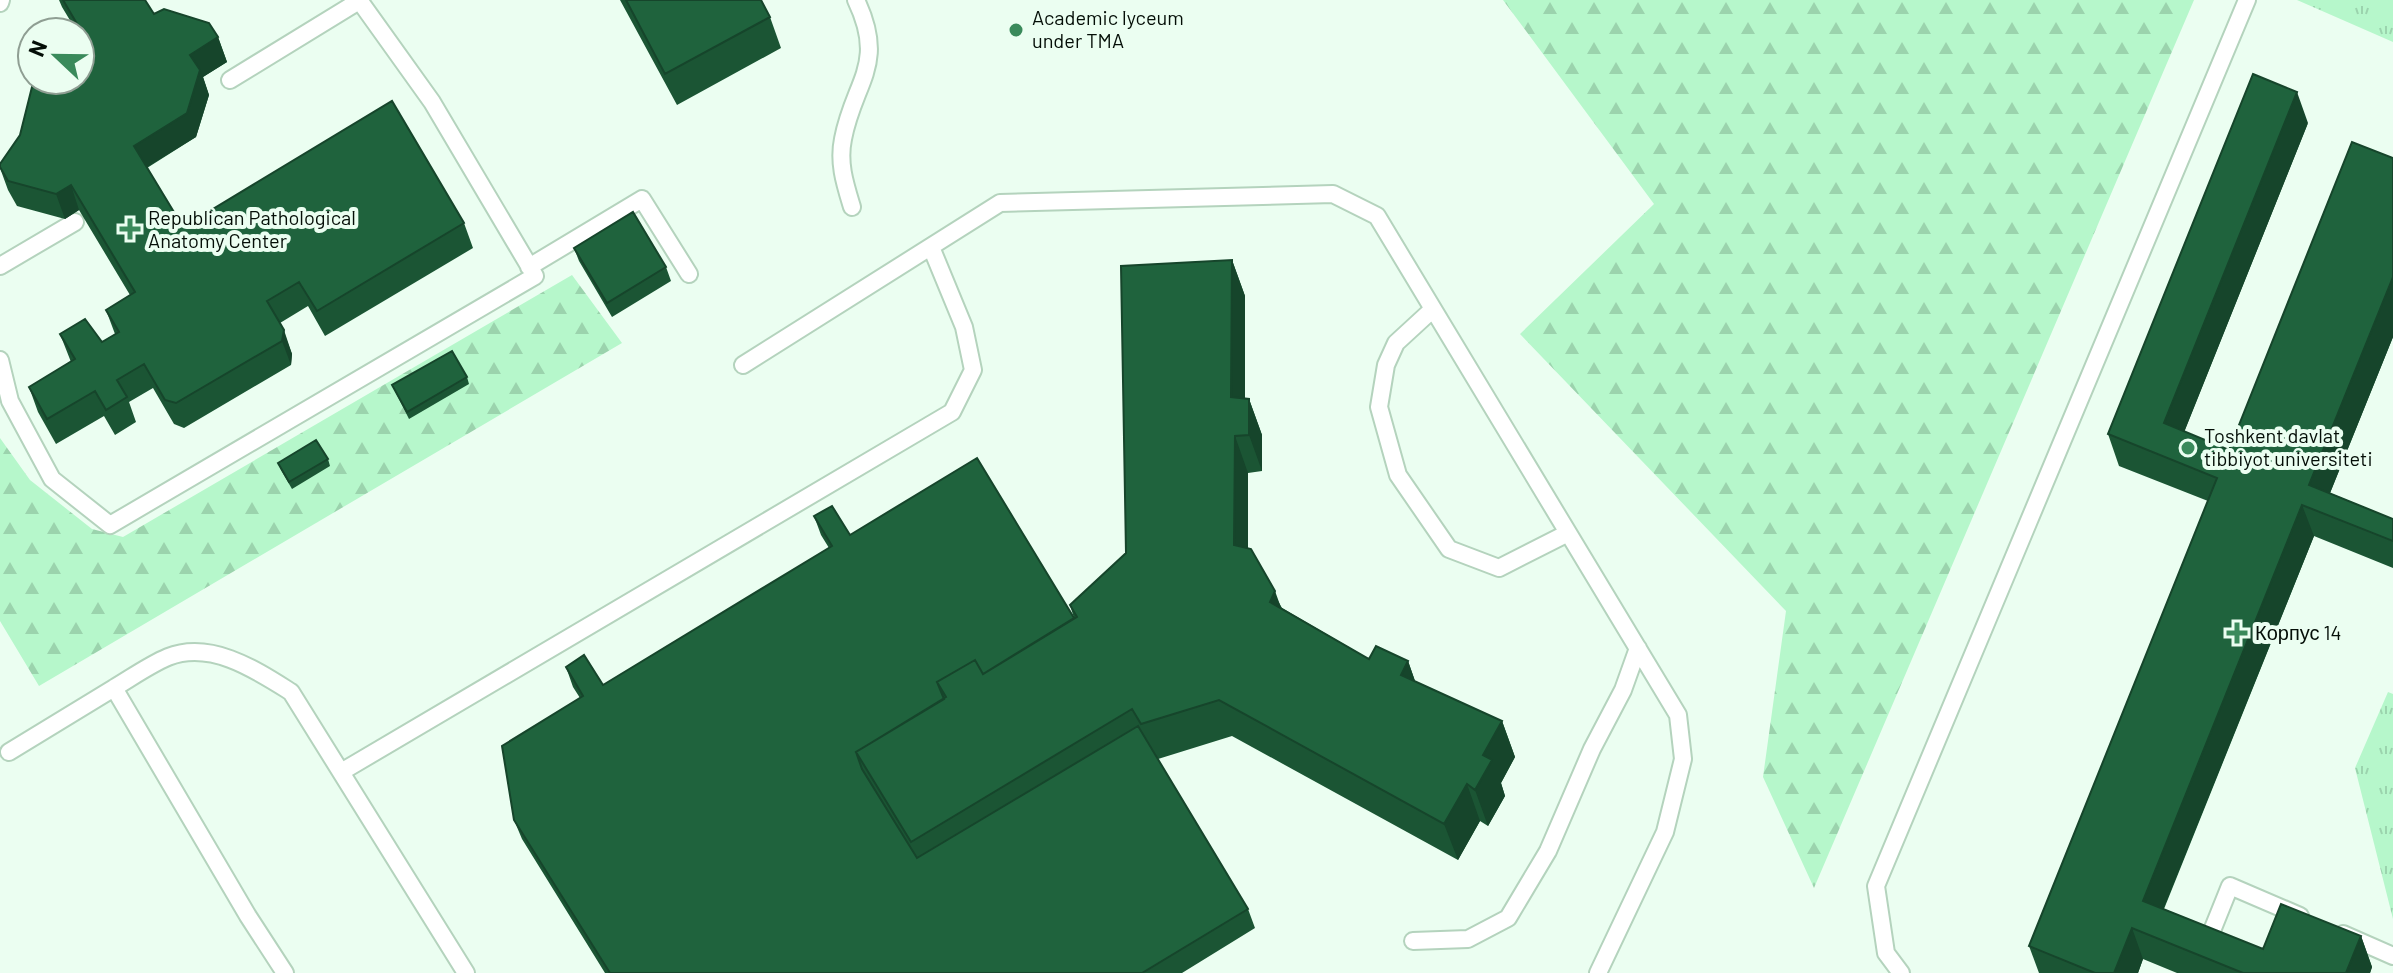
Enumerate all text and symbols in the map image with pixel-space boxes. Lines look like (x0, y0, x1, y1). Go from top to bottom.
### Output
place label: Academic lyceum under TMA (1032, 5, 1184, 52)
north arrow (16, 16, 96, 96)
marker: Academic lyceum under TMA (1007, 21, 1025, 39)
text: N (22, 36, 51, 60)
place label: Republican Pathological Anatomy Center (148, 205, 356, 252)
marker: Republican Pathological Anatomy Center (119, 218, 141, 240)
place label: Toshkent davlat tibbiyot universiteti (2204, 423, 2372, 470)
marker: Toshkent davlat tibbiyot universiteti (2179, 439, 2197, 457)
place label: Корпус 14 (2255, 620, 2342, 644)
marker: Корпус 14 (2226, 622, 2248, 644)

